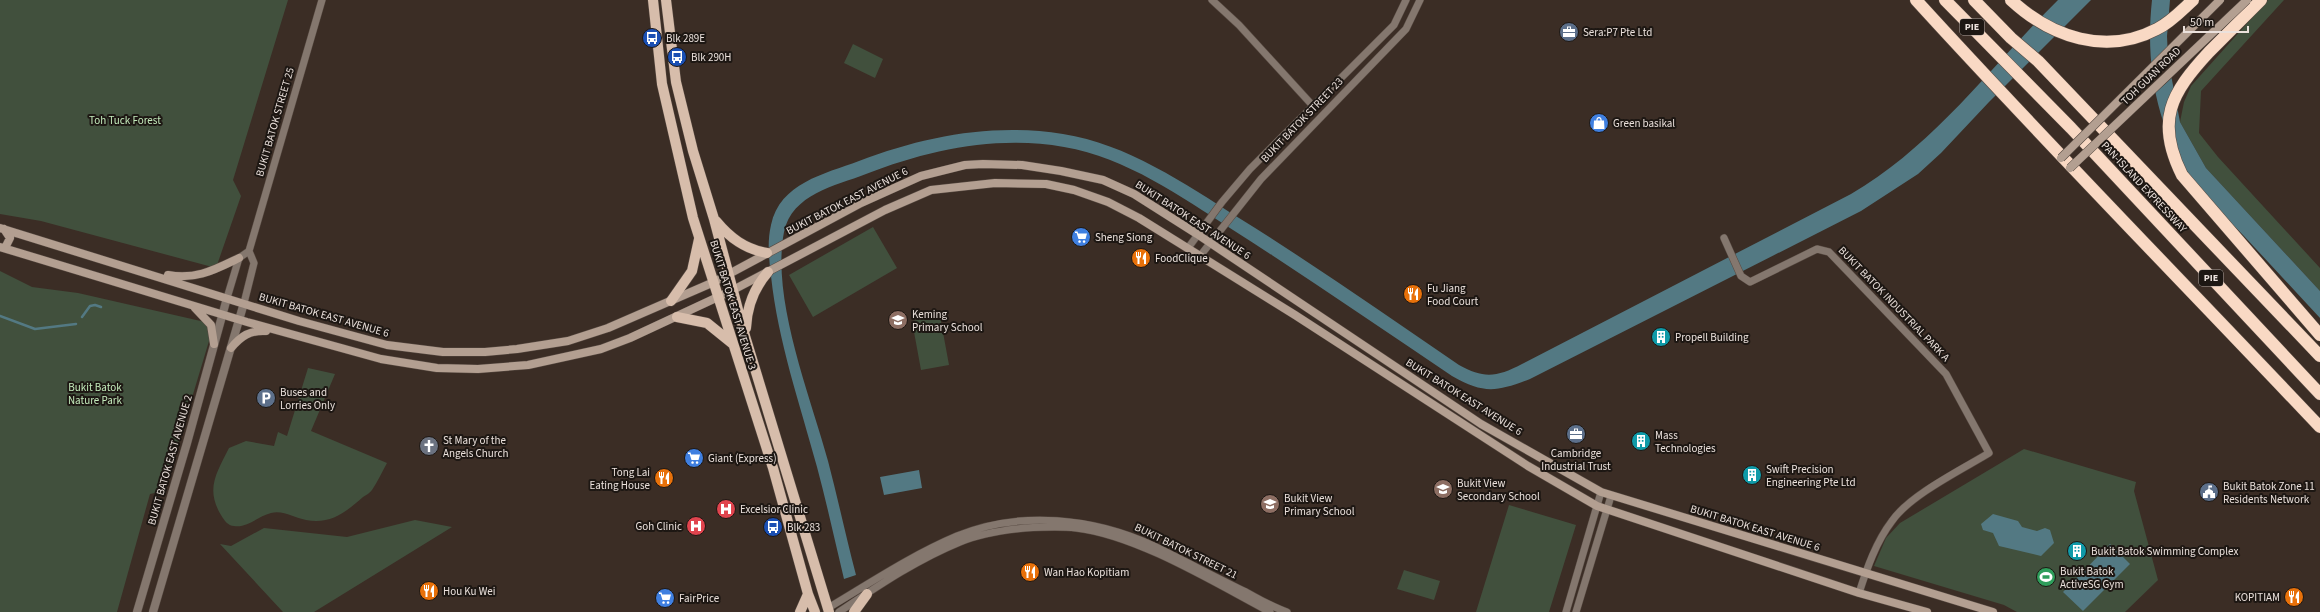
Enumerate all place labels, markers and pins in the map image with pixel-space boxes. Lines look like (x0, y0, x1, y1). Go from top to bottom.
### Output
office icon: Sera:P7 Pte Ltd (1558, 21, 1580, 43)
place label: Sera:P7 Pte Ltd (1583, 25, 1652, 40)
bus stop icon: Blk 289E (641, 27, 663, 49)
place label: Blk 289E (666, 31, 705, 46)
bus stop icon: Blk 290H (666, 46, 688, 68)
place label: Blk 290H (691, 50, 732, 65)
shop icon: Green basikal (1588, 112, 1610, 134)
place label: Green basikal (1613, 116, 1675, 131)
supermarket icon: Sheng Siong (1070, 226, 1092, 248)
place label: Sheng Siong (1095, 230, 1153, 245)
restaurant icon: FoodClique (1130, 247, 1152, 269)
place label: FoodClique (1155, 251, 1208, 266)
place label: Fu Jiang Food Court (1427, 281, 1479, 309)
restaurant icon: Fu Jiang Food Court (1402, 283, 1424, 305)
place label: Keming Primary School (912, 307, 983, 335)
school or university icon: Keming Primary School (887, 309, 909, 331)
building icon: Propell Building (1650, 326, 1672, 348)
place label: Propell Building (1675, 330, 1749, 345)
place label: Buses and Lorries Only (280, 385, 335, 413)
parking icon: Buses and Lorries Only (255, 387, 277, 409)
office icon: Cambridge Industrial Trust (1565, 423, 1587, 445)
place label: Mass Technologies (1655, 428, 1716, 456)
building icon: Mass Technologies (1630, 430, 1652, 452)
place label: St Mary of the Angels Church (443, 433, 508, 461)
church icon: St Mary of the Angels Church (418, 435, 440, 457)
place label: Cambridge Industrial Trust (1541, 446, 1611, 474)
supermarket icon: Giant (Express) (683, 447, 705, 469)
place label: Giant (Express) (708, 451, 777, 466)
place label: Swift Precision Engineering Pte Ltd (1766, 462, 1856, 490)
building icon: Swift Precision Engineering Pte Ltd (1741, 464, 1763, 486)
place label: Tong Lai Eating House (589, 465, 651, 493)
restaurant icon: Tong Lai Eating House (653, 467, 675, 489)
place label: Bukit View Secondary School (1457, 476, 1540, 504)
school or university icon: Bukit View Secondary School (1432, 478, 1454, 500)
place label: Bukit Batok Zone 11 Residents Network (2223, 479, 2315, 507)
public building icon: Bukit Batok Zone 11 Residents Network (2198, 481, 2220, 503)
place label: Bukit View Primary School (1284, 491, 1355, 519)
school or university icon: Bukit View Primary School (1259, 493, 1281, 515)
hospital icon: Excelsior Clinic (715, 498, 737, 520)
place label: Excelsior Clinic (740, 502, 808, 517)
hospital icon: Goh Clinic (685, 515, 707, 537)
bus stop icon: Blk 283 (762, 516, 784, 538)
place label: Goh Clinic (636, 519, 682, 534)
place label: Blk 283 (787, 520, 820, 535)
building icon: Bukit Batok Swimming Complex (2066, 540, 2088, 562)
place label: Bukit Batok Swimming Complex (2091, 544, 2238, 559)
restaurant icon: Wan Hao Kopitiam (1019, 561, 1041, 583)
place label: Bukit Batok ActiveSG Gym (2060, 564, 2124, 592)
place label: Wan Hao Kopitiam (1044, 565, 1129, 580)
sports icon: Bukit Batok ActiveSG Gym (2035, 566, 2057, 588)
restaurant icon: Hou Ku Wei (418, 580, 440, 602)
place label: Hou Ku Wei (443, 584, 496, 599)
restaurant icon: KOPITIAM (2283, 586, 2305, 608)
supermarket icon: FairPrice (654, 587, 676, 609)
place label: KOPITIAM (2235, 590, 2280, 605)
place label: FairPrice (679, 591, 720, 606)

